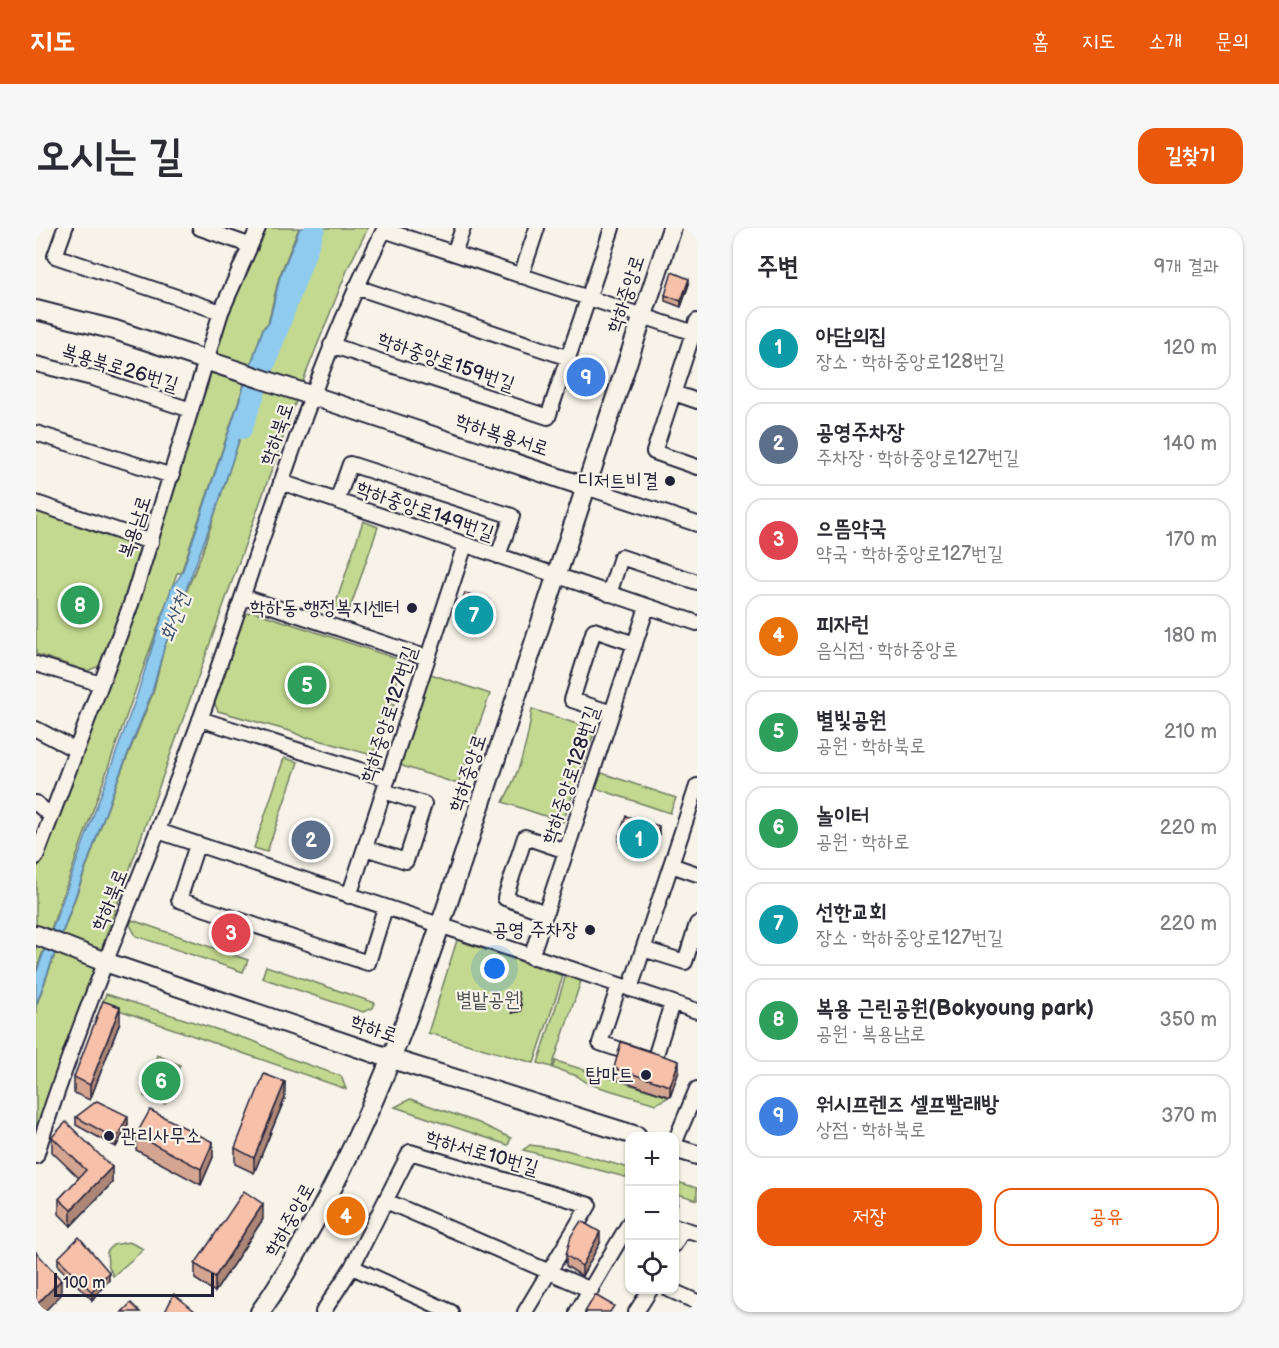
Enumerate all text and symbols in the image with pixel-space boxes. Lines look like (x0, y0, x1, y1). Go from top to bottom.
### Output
text: 지도 (30, 25, 75, 58)
text: 홈 (1032, 29, 1049, 54)
text: 지도 (1082, 29, 1115, 54)
text: 소개 (1148, 29, 1182, 54)
text: 문의 (1215, 29, 1249, 54)
button: 길찾기 (1138, 128, 1243, 184)
text: 오시는 길 (36, 131, 183, 182)
street label: 학하중앙로 (602, 252, 650, 336)
text: 주변 (757, 252, 799, 283)
text: 9개 결과 (1154, 255, 1219, 279)
text: 아담의집 (816, 323, 887, 350)
street label: 학하중앙로159번길 (374, 327, 518, 397)
text: 1 (774, 336, 783, 360)
text: 120 m (1164, 336, 1217, 360)
street label: 복용북로26번길 (59, 339, 181, 397)
text: 장소 · 학하중앙로128번길 (816, 350, 1005, 374)
pin: 9 (566, 354, 606, 400)
street label: 학하북로 (255, 400, 299, 468)
street label: 학하복용서로 (452, 409, 552, 461)
text: 공영주차장 (816, 419, 905, 446)
text: 2 (773, 432, 784, 456)
text: 140 m (1163, 432, 1217, 456)
text: 주차장 · 학하중앙로127번길 (816, 446, 1019, 470)
place label: 디저트비결 (578, 469, 658, 493)
marker: 디저트비결 (663, 474, 677, 488)
street label: 학하중앙로149번길 (353, 476, 497, 546)
street label: 복용남로 (114, 493, 156, 561)
text: 으뜸약국 (816, 515, 887, 542)
text: 3 (773, 528, 784, 552)
text: 170 m (1166, 528, 1217, 552)
text: 약국 · 학하중앙로127번길 (816, 542, 1003, 566)
pin: 8 (60, 582, 99, 628)
water label: 화산천 (155, 587, 196, 645)
pin: 7 (454, 592, 494, 638)
place label: 학하동 행정복지센터 (250, 596, 400, 620)
marker: 학하동 행정복지센터 (405, 601, 419, 615)
text: 피자런 (816, 611, 869, 638)
text: 4 (773, 624, 784, 648)
text: 180 m (1164, 624, 1217, 648)
text: 음식점 · 학하중앙로 (816, 638, 958, 662)
street label: 학하중앙로127번길 (356, 643, 422, 785)
pin: 5 (288, 662, 326, 708)
street label: 학하중앙로128번길 (537, 703, 605, 847)
text: 별빛공원 (816, 707, 887, 734)
text: 5 (773, 720, 784, 744)
text: 210 m (1164, 720, 1217, 744)
street label: 학하중앙로 (444, 731, 492, 815)
text: 공원 · 학하북로 (816, 734, 926, 758)
text: 놀이터 (816, 803, 869, 830)
pin: 1 (620, 816, 658, 862)
text: 6 (772, 816, 785, 840)
text: 220 m (1160, 816, 1217, 840)
pin: 2 (292, 818, 330, 862)
text: 공원 · 학하로 (816, 830, 910, 854)
street label: 학하북로 (87, 866, 133, 934)
text: 선한교회 (816, 899, 887, 926)
pin: 3 (212, 910, 250, 956)
text: 7 (773, 912, 784, 936)
text: 220 m (1160, 912, 1217, 936)
place label: 공영 주차장 (492, 918, 578, 942)
marker: 공영 주차장 (583, 923, 597, 937)
text: 장소 · 학하중앙로127번길 (816, 926, 1003, 950)
your location (480, 954, 509, 983)
park label: 별밭공원 (456, 988, 520, 1012)
text: 복용 근린공원(Bokyoung park) (816, 995, 1094, 1022)
text: 8 (772, 1008, 785, 1032)
text: 350 m (1160, 1008, 1217, 1032)
street label: 학하로 (347, 1010, 401, 1048)
text: 공원 · 복용남로 (816, 1022, 926, 1046)
pin: 6 (142, 1058, 180, 1104)
place label: 탑마트 (586, 1063, 634, 1087)
marker: 탑마트 (639, 1068, 653, 1082)
text: 워시프렌즈 셀프빨래방 (816, 1091, 999, 1118)
text: 9 (773, 1104, 784, 1128)
text: 370 m (1161, 1104, 1217, 1128)
text: 상점 · 학하북로 (816, 1118, 926, 1142)
place label: 관리사무소 (121, 1124, 201, 1148)
street label: 학하서로10번길 (423, 1125, 541, 1181)
marker: 관리사무소 (102, 1129, 116, 1143)
map controls (625, 1132, 679, 1294)
button: + (625, 1132, 679, 1186)
street label: 학하중앙로 (260, 1179, 320, 1261)
button: − (625, 1186, 679, 1240)
button: 저장 (757, 1188, 982, 1246)
button: 공유 (994, 1188, 1219, 1246)
pin: 4 (326, 1194, 366, 1238)
button: locate (625, 1240, 679, 1294)
scale bar (54, 1270, 214, 1298)
text: 100 m (63, 1274, 106, 1293)

